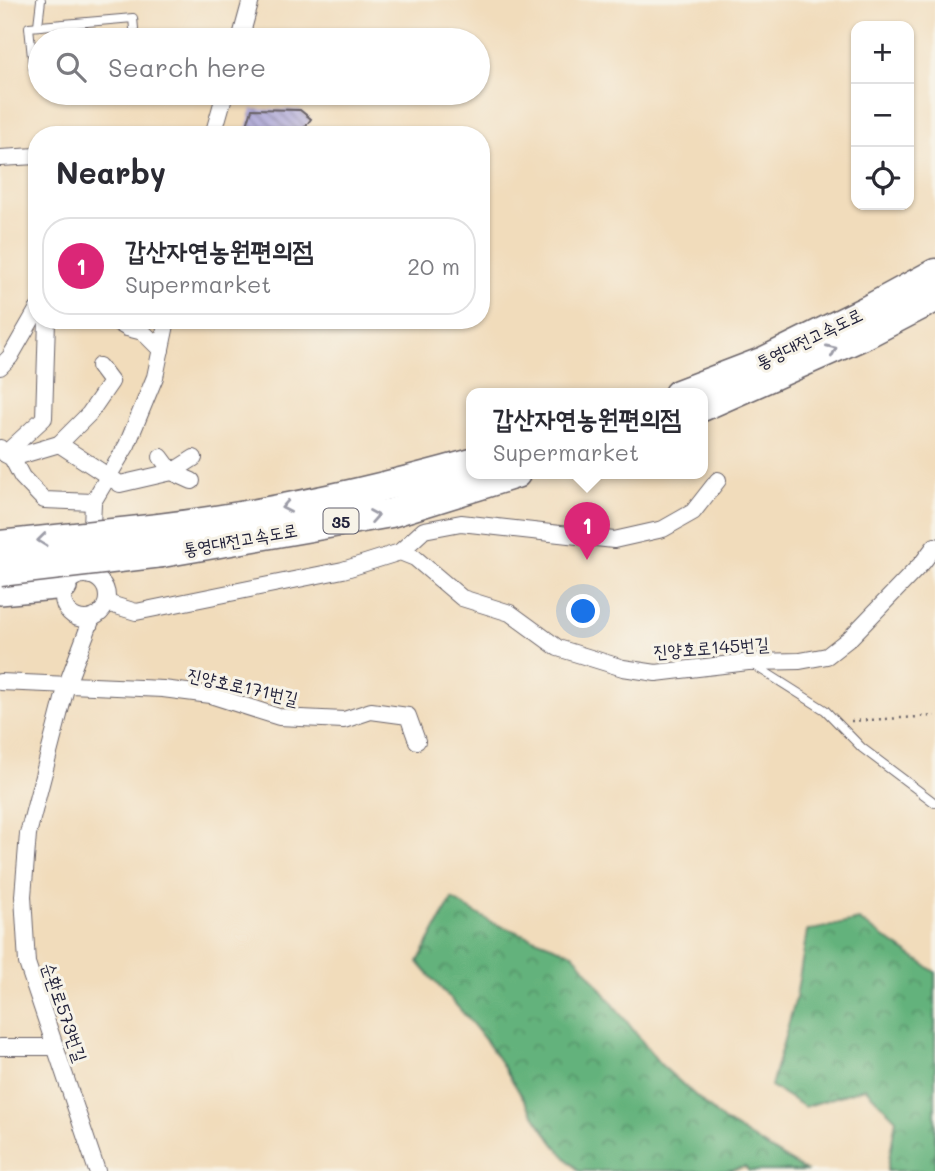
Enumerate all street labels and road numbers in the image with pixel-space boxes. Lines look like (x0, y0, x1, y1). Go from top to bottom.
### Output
street label: 통영대전고속도로 (752, 302, 866, 374)
road number: 35 (324, 508, 358, 534)
street label: 통영대전고속도로 (181, 517, 299, 561)
street label: 진양호로145번길 (652, 631, 770, 663)
street label: 진양호로171번길 (185, 662, 301, 711)
street label: 순환로573번길 (37, 959, 93, 1065)

